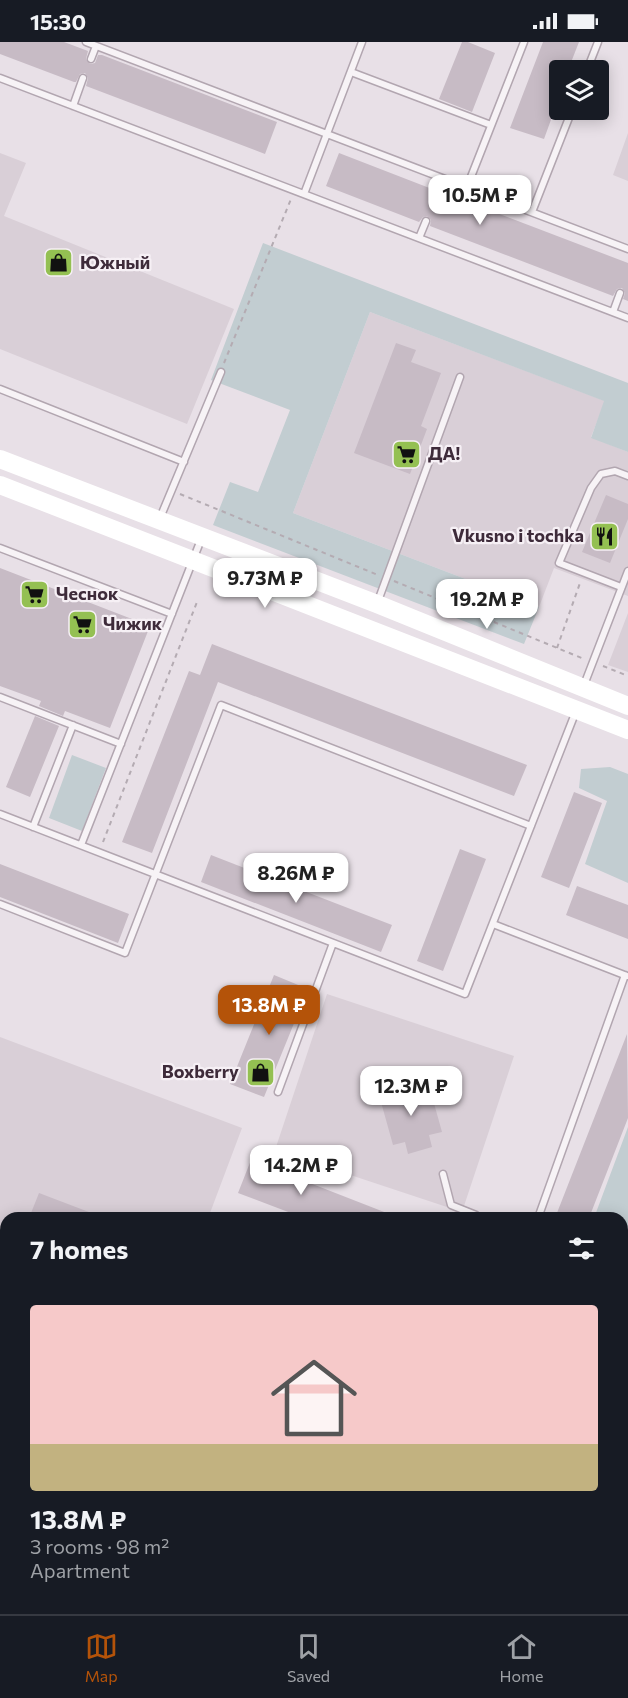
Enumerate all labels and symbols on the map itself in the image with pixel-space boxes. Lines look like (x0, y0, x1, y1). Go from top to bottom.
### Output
pin: 10.5M ₽ (425, 175, 535, 226)
shop icon: Южный (43, 247, 75, 279)
place label: Южный (80, 251, 150, 273)
supermarket icon: ДА! (391, 438, 423, 470)
place label: ДА! (428, 442, 460, 464)
restaurant icon: Vkusno i tochka (589, 520, 621, 552)
place label: Vkusno i tochka (452, 524, 584, 546)
pin: 9.73M ₽ (210, 558, 320, 609)
supermarket icon: Чеснок (19, 578, 51, 610)
pin: 19.2M ₽ (432, 579, 542, 630)
place label: Чеснок (56, 582, 119, 604)
supermarket icon: Чижик (66, 608, 98, 640)
place label: Чижик (103, 612, 163, 634)
pin: 8.26M ₽ (241, 853, 351, 904)
pin: 13.8M ₽ (214, 985, 324, 1036)
shop icon: Boxberry (244, 1056, 276, 1088)
place label: Boxberry (162, 1060, 239, 1082)
pin: 12.3M ₽ (356, 1066, 466, 1117)
pin: 14.2M ₽ (246, 1145, 356, 1196)

